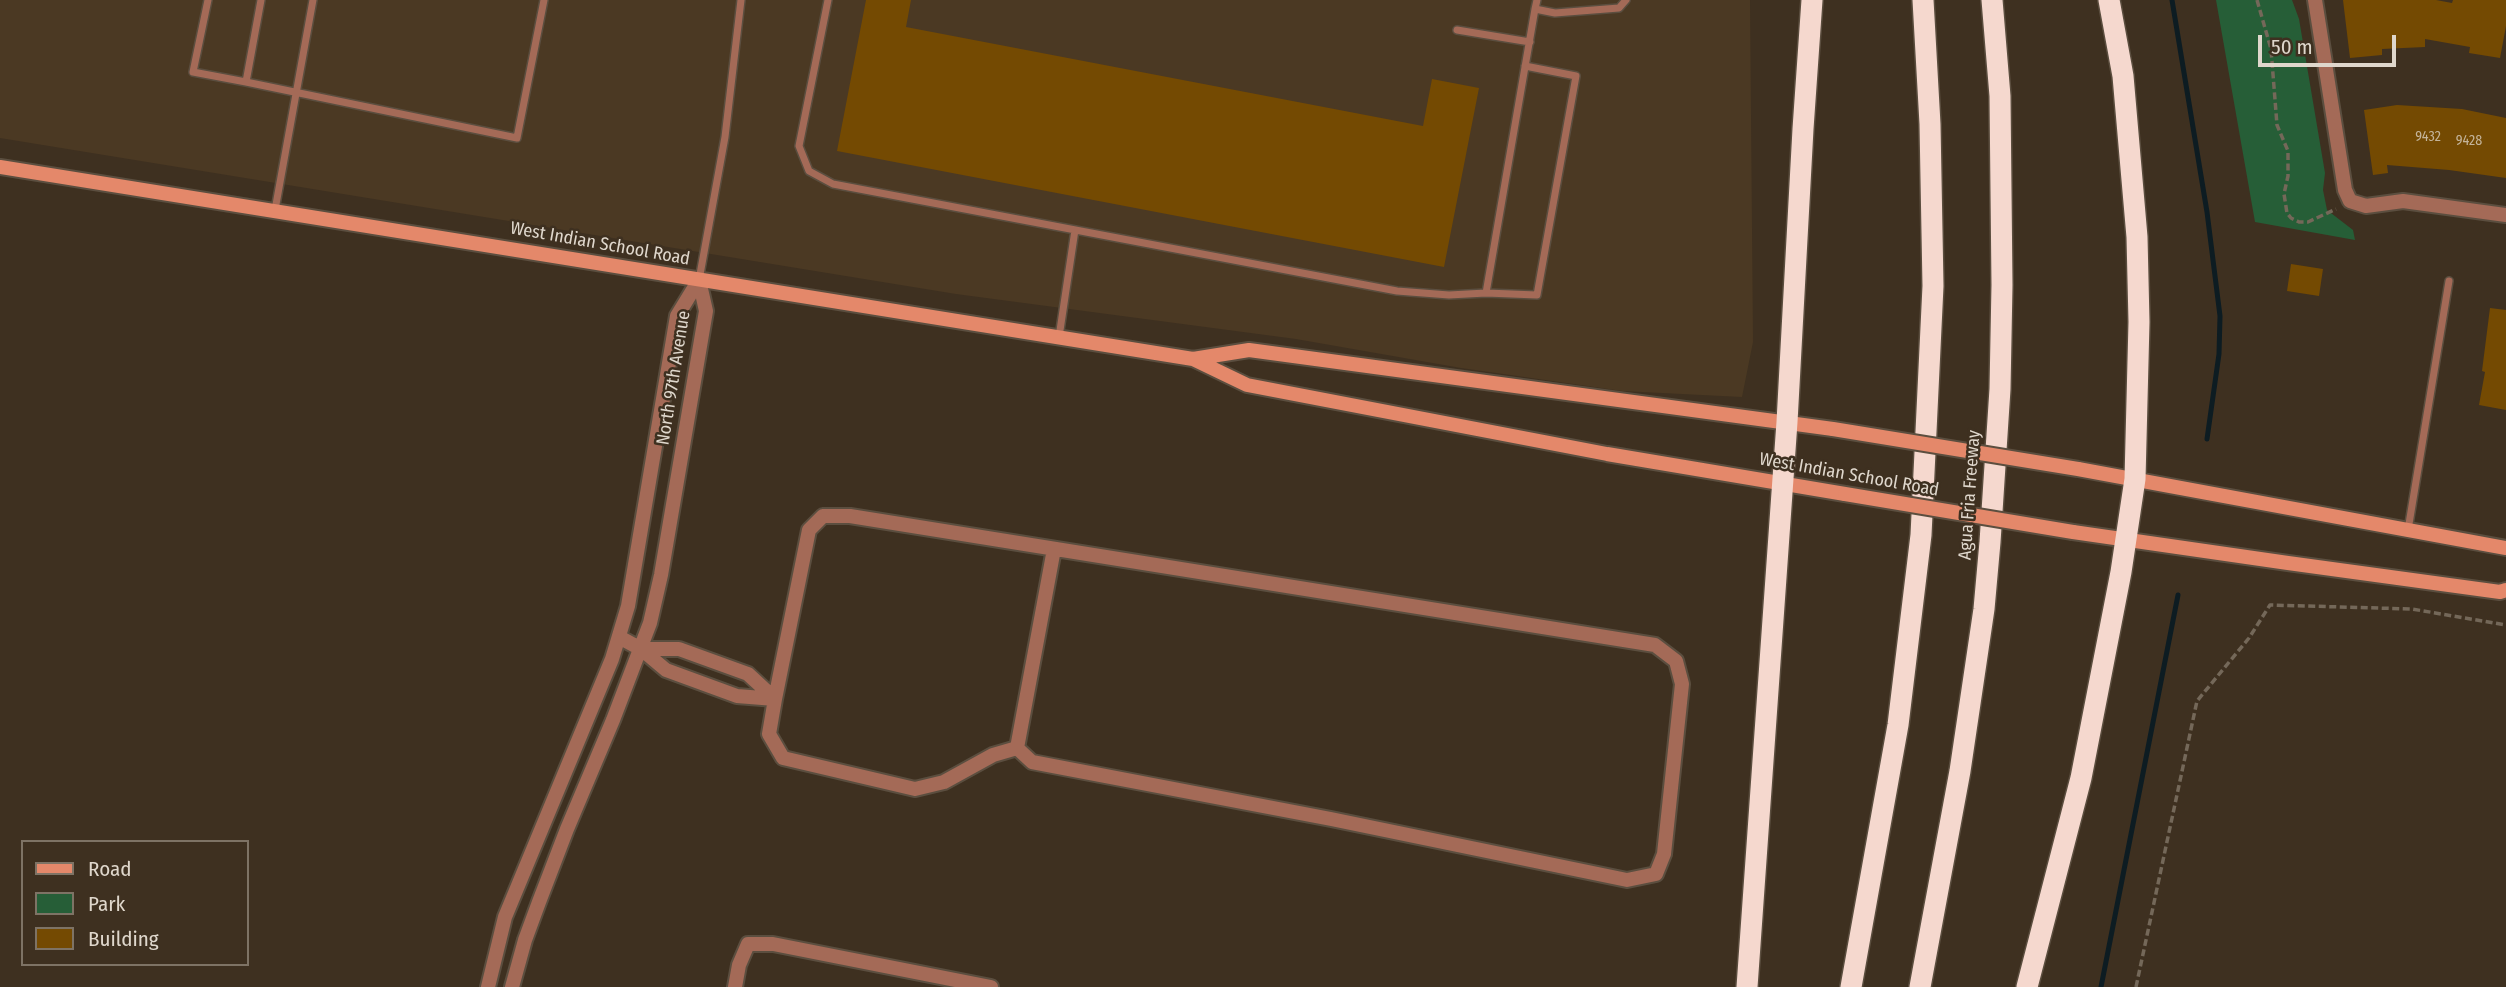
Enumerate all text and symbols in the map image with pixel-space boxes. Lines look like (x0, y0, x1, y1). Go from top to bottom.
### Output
scale bar (2261, 21, 2399, 65)
text: 50 m (2271, 34, 2313, 60)
house number: 9432 (2415, 129, 2441, 145)
house number: 9428 (2456, 133, 2482, 149)
street label: West Indian School Road (508, 218, 692, 270)
street label: North 97th Avenue (653, 309, 695, 447)
street label: Agua Fria Freeway (1955, 429, 1985, 561)
street label: West Indian School Road (1757, 449, 1941, 501)
legend (21, 840, 248, 966)
text: Road (88, 856, 132, 882)
text: Park (88, 891, 125, 917)
text: Building (88, 926, 159, 952)

